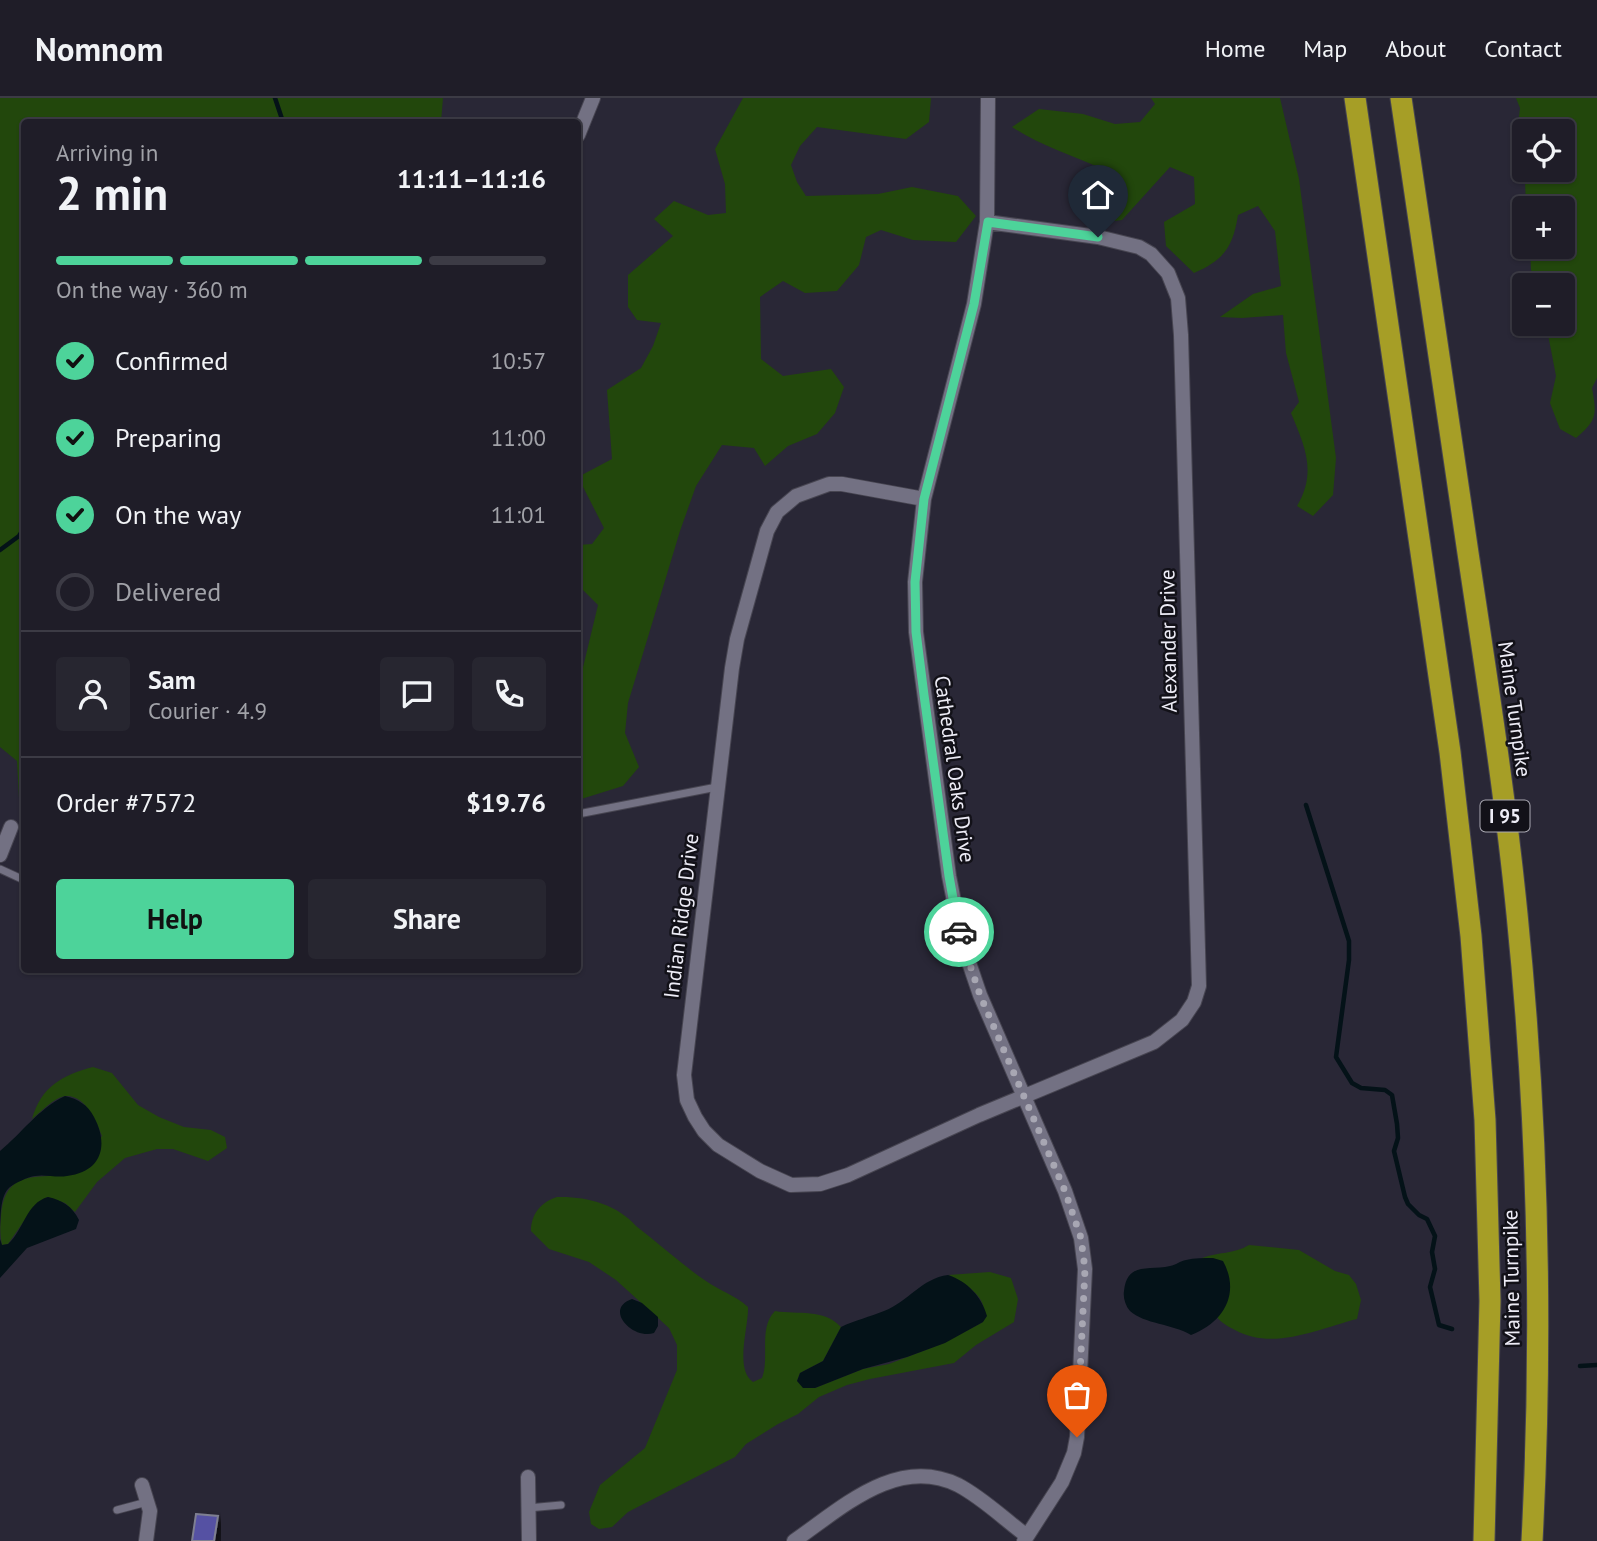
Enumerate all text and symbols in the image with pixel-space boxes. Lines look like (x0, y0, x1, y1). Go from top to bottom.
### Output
text: Nomnom (35, 27, 163, 70)
text: Home (1205, 33, 1265, 64)
text: Map (1303, 33, 1347, 64)
text: About (1385, 33, 1446, 64)
text: Contact (1484, 33, 1562, 64)
map controls (1512, 119, 1575, 336)
button: locate (1512, 119, 1575, 182)
text: Arriving in (56, 138, 158, 167)
text: 11:11–11:16 (397, 162, 546, 195)
text: 2 min (56, 163, 168, 223)
pin (1068, 165, 1128, 237)
icon: home (1079, 176, 1117, 214)
button: + (1512, 196, 1575, 259)
button: − (1512, 273, 1575, 336)
text: On the way · 360 m (56, 275, 248, 304)
icon: check (56, 342, 94, 380)
text: Confirmed (115, 344, 228, 377)
text: 10:57 (491, 346, 546, 375)
icon: check (56, 419, 94, 457)
text: Preparing (115, 421, 222, 454)
text: 11:00 (491, 423, 546, 452)
icon: check (56, 496, 94, 534)
text: On the way (115, 498, 241, 531)
text: 11:01 (491, 500, 546, 529)
street label: Alexander Drive (1153, 569, 1183, 713)
text: Delivered (115, 575, 221, 608)
street label: Maine Turnpike (1492, 639, 1538, 779)
button: person (56, 657, 130, 731)
button: chat (380, 657, 454, 731)
button: phone (472, 657, 546, 731)
text: Sam (148, 663, 196, 696)
street label: Cathedral Oaks Drive (929, 674, 981, 864)
text: Courier · 4.9 (148, 696, 267, 725)
text: Order #7572 (56, 786, 196, 819)
text: $19.76 (466, 786, 546, 819)
road number: I 95 (1480, 800, 1530, 832)
street label: Indian Ridge Drive (657, 832, 705, 1000)
button: Help (56, 879, 294, 959)
button: Share (308, 879, 546, 959)
courier (924, 897, 994, 967)
icon: car (940, 913, 978, 951)
street label: Maine Turnpike (1496, 1209, 1526, 1347)
pin (1047, 1365, 1107, 1437)
icon: bag (1058, 1376, 1096, 1414)

